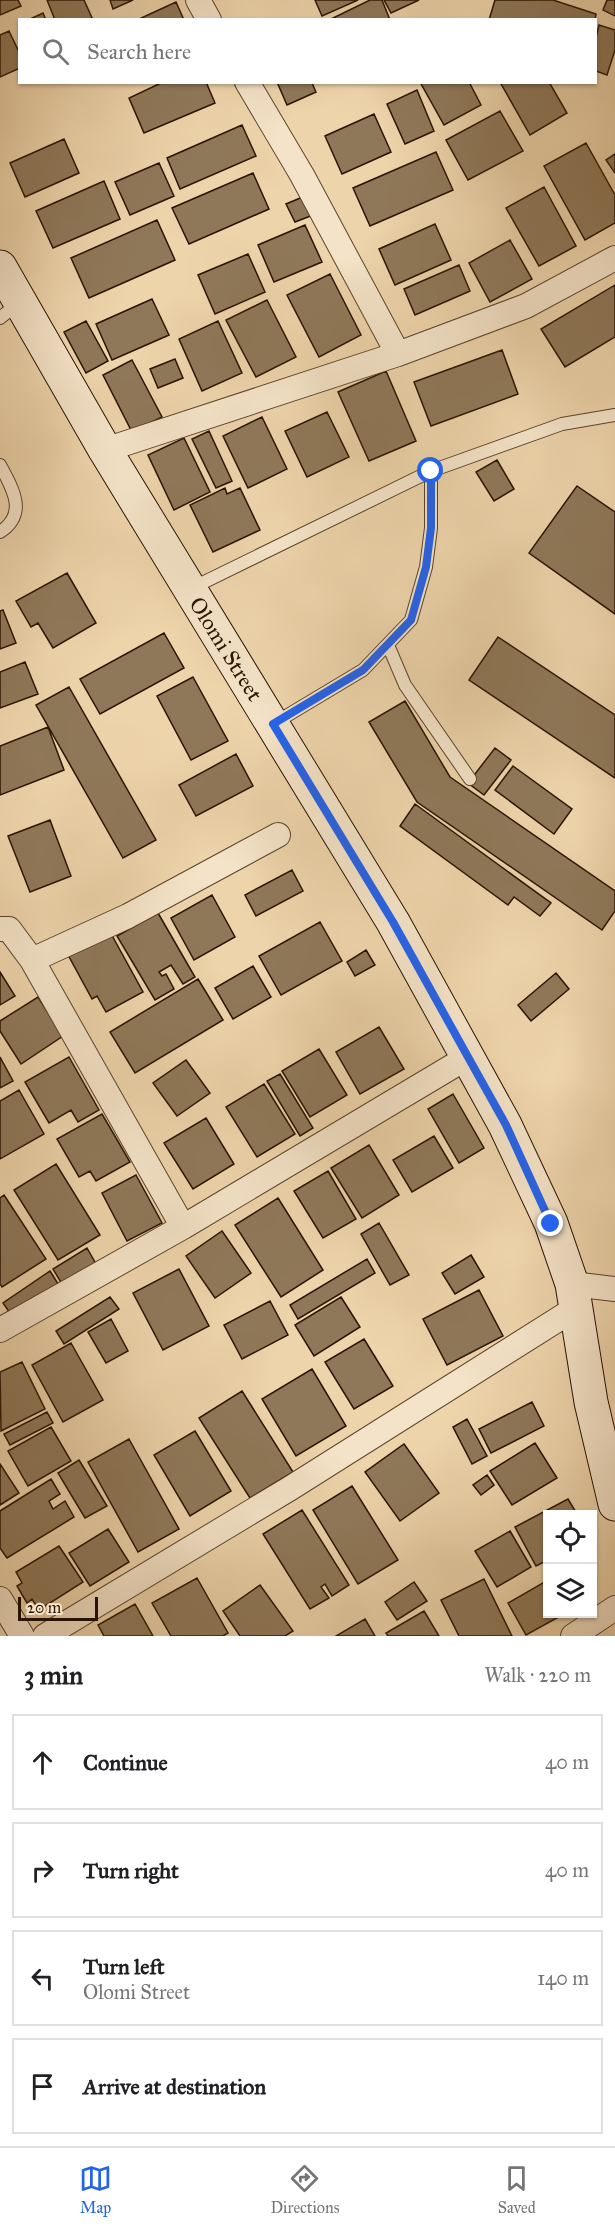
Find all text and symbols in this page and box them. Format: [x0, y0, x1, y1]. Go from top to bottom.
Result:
search box [18, 18, 597, 84]
icon: search [39, 35, 72, 68]
text: Search here [87, 38, 191, 65]
route start [417, 457, 443, 483]
street label: Olomi Street [183, 592, 269, 706]
route end [537, 1210, 563, 1236]
map controls [543, 1510, 597, 1618]
button: locate [543, 1510, 597, 1564]
button: layers [543, 1564, 597, 1618]
scale bar [18, 1594, 98, 1622]
text: 20 m [27, 1598, 61, 1617]
text: 3 min [24, 1659, 83, 1691]
text: Walk · 220 m [484, 1663, 591, 1687]
icon: ahead [26, 1746, 59, 1779]
text: Continue [83, 1749, 168, 1776]
text: 40 m [545, 1750, 589, 1774]
icon: right [26, 1854, 59, 1887]
text: Turn right [83, 1857, 179, 1884]
text: 40 m [545, 1858, 589, 1882]
text: Turn left [83, 1953, 165, 1980]
icon: left [26, 1962, 59, 1995]
text: 140 m [537, 1966, 589, 1990]
text: Olomi Street [83, 1980, 190, 2004]
icon: arrive [26, 2070, 59, 2103]
text: Arrive at destination [83, 2073, 266, 2100]
tab: Map [79, 2162, 112, 2217]
tab: Directions [270, 2162, 339, 2217]
tab: Saved [498, 2162, 536, 2217]

